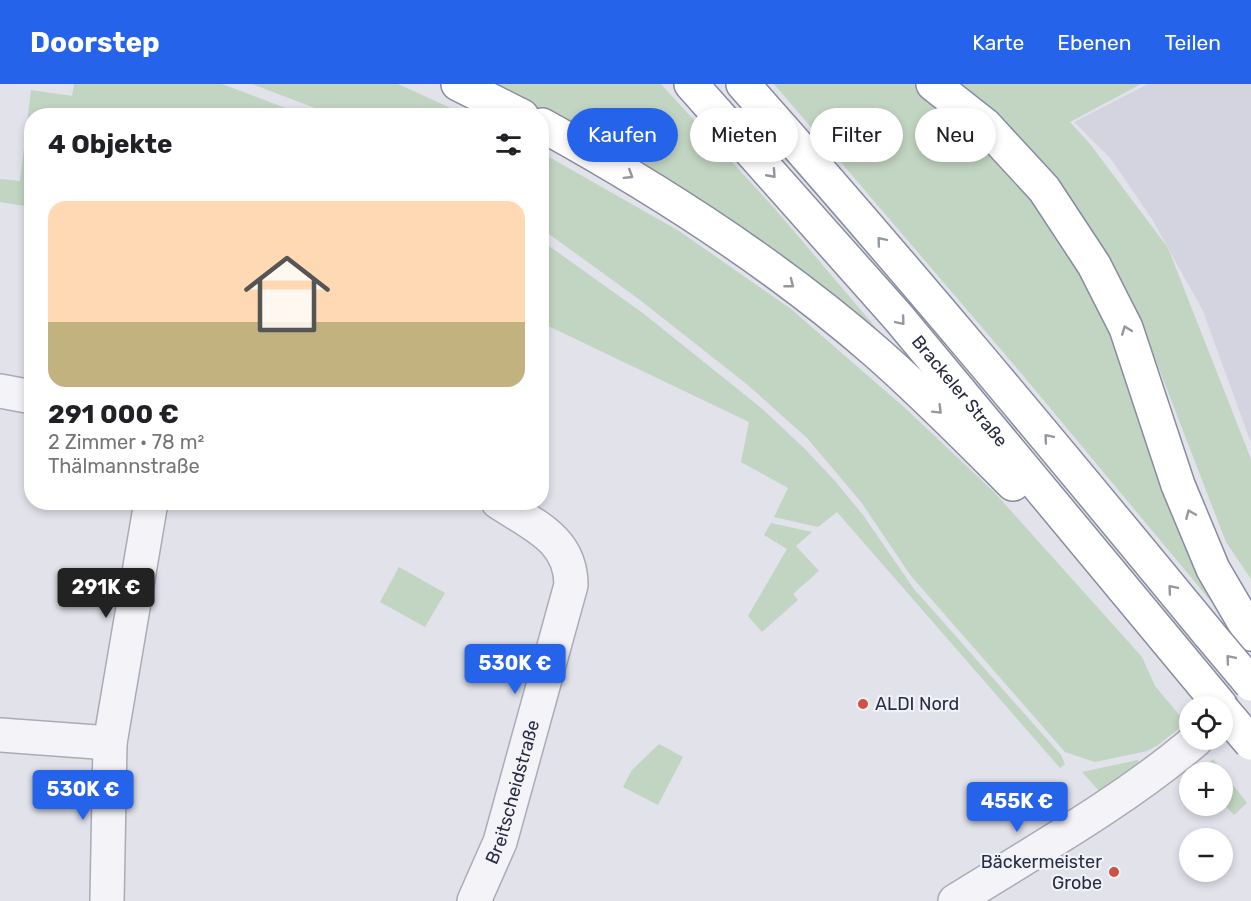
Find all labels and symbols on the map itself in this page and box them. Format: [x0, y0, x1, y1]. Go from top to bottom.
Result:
one-way arrow [623, 167, 633, 179]
one-way arrow [765, 167, 776, 178]
one-way arrow [877, 237, 888, 248]
one-way arrow [784, 276, 795, 287]
one-way arrow [894, 314, 905, 325]
one-way arrow [1121, 326, 1134, 336]
street label: Brackeler Straße [907, 331, 1012, 451]
one-way arrow [931, 403, 942, 414]
one-way arrow [1044, 434, 1055, 445]
one-way arrow [1186, 510, 1198, 521]
pin: 291K € [57, 568, 155, 619]
one-way arrow [1168, 585, 1179, 596]
pin: 530K € [466, 644, 564, 695]
one-way arrow [1226, 655, 1237, 666]
place label: ALDI Nord [875, 693, 959, 715]
marker: ALDI Nord [856, 697, 870, 711]
street label: Breitscheidstraße [481, 718, 544, 867]
pin: 530K € [34, 770, 132, 821]
pin: 455K € [968, 782, 1066, 833]
place label: Bäckermeister Grobe [981, 851, 1102, 894]
marker: Bäckermeister Grobe [1107, 865, 1121, 879]

